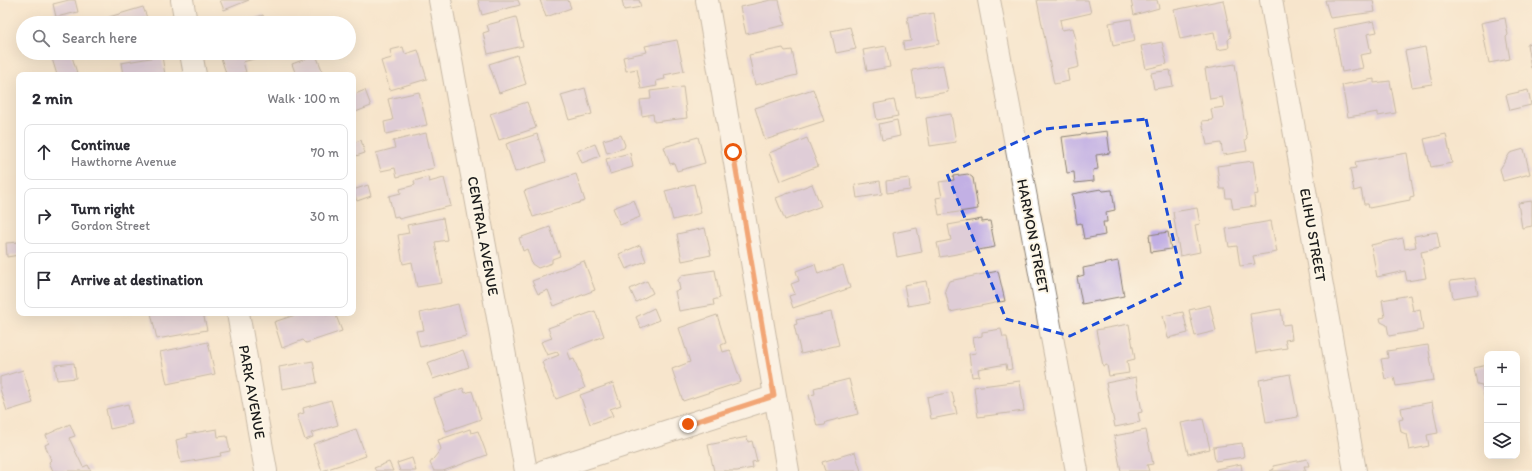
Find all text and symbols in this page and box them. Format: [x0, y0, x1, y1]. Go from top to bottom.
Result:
search box [16, 16, 356, 60]
icon: search [30, 27, 52, 49]
text: Search here [62, 29, 137, 47]
text: 2 min [32, 88, 72, 108]
text: Walk · 100 m [267, 91, 340, 106]
text: Continue [71, 136, 130, 154]
icon: ahead [33, 141, 55, 163]
route start [724, 143, 742, 161]
text: 70 m [311, 145, 339, 160]
text: Hawthorne Avenue [71, 154, 177, 169]
street label: CENTRAL AVENUE [464, 175, 502, 297]
street label: HARMON STREET [1013, 177, 1053, 295]
street label: ELIHU STREET [1296, 187, 1330, 284]
text: Turn right [71, 200, 135, 218]
icon: right [33, 205, 55, 227]
text: 30 m [310, 209, 339, 224]
text: Gordon Street [71, 218, 150, 233]
icon: arrive [33, 269, 55, 291]
text: Arrive at destination [71, 271, 203, 289]
street label: PARK AVENUE [235, 344, 269, 440]
map controls [1484, 351, 1520, 459]
button: + [1484, 351, 1520, 387]
button: − [1484, 387, 1520, 423]
route end [679, 415, 697, 433]
button: layers [1484, 423, 1520, 459]

